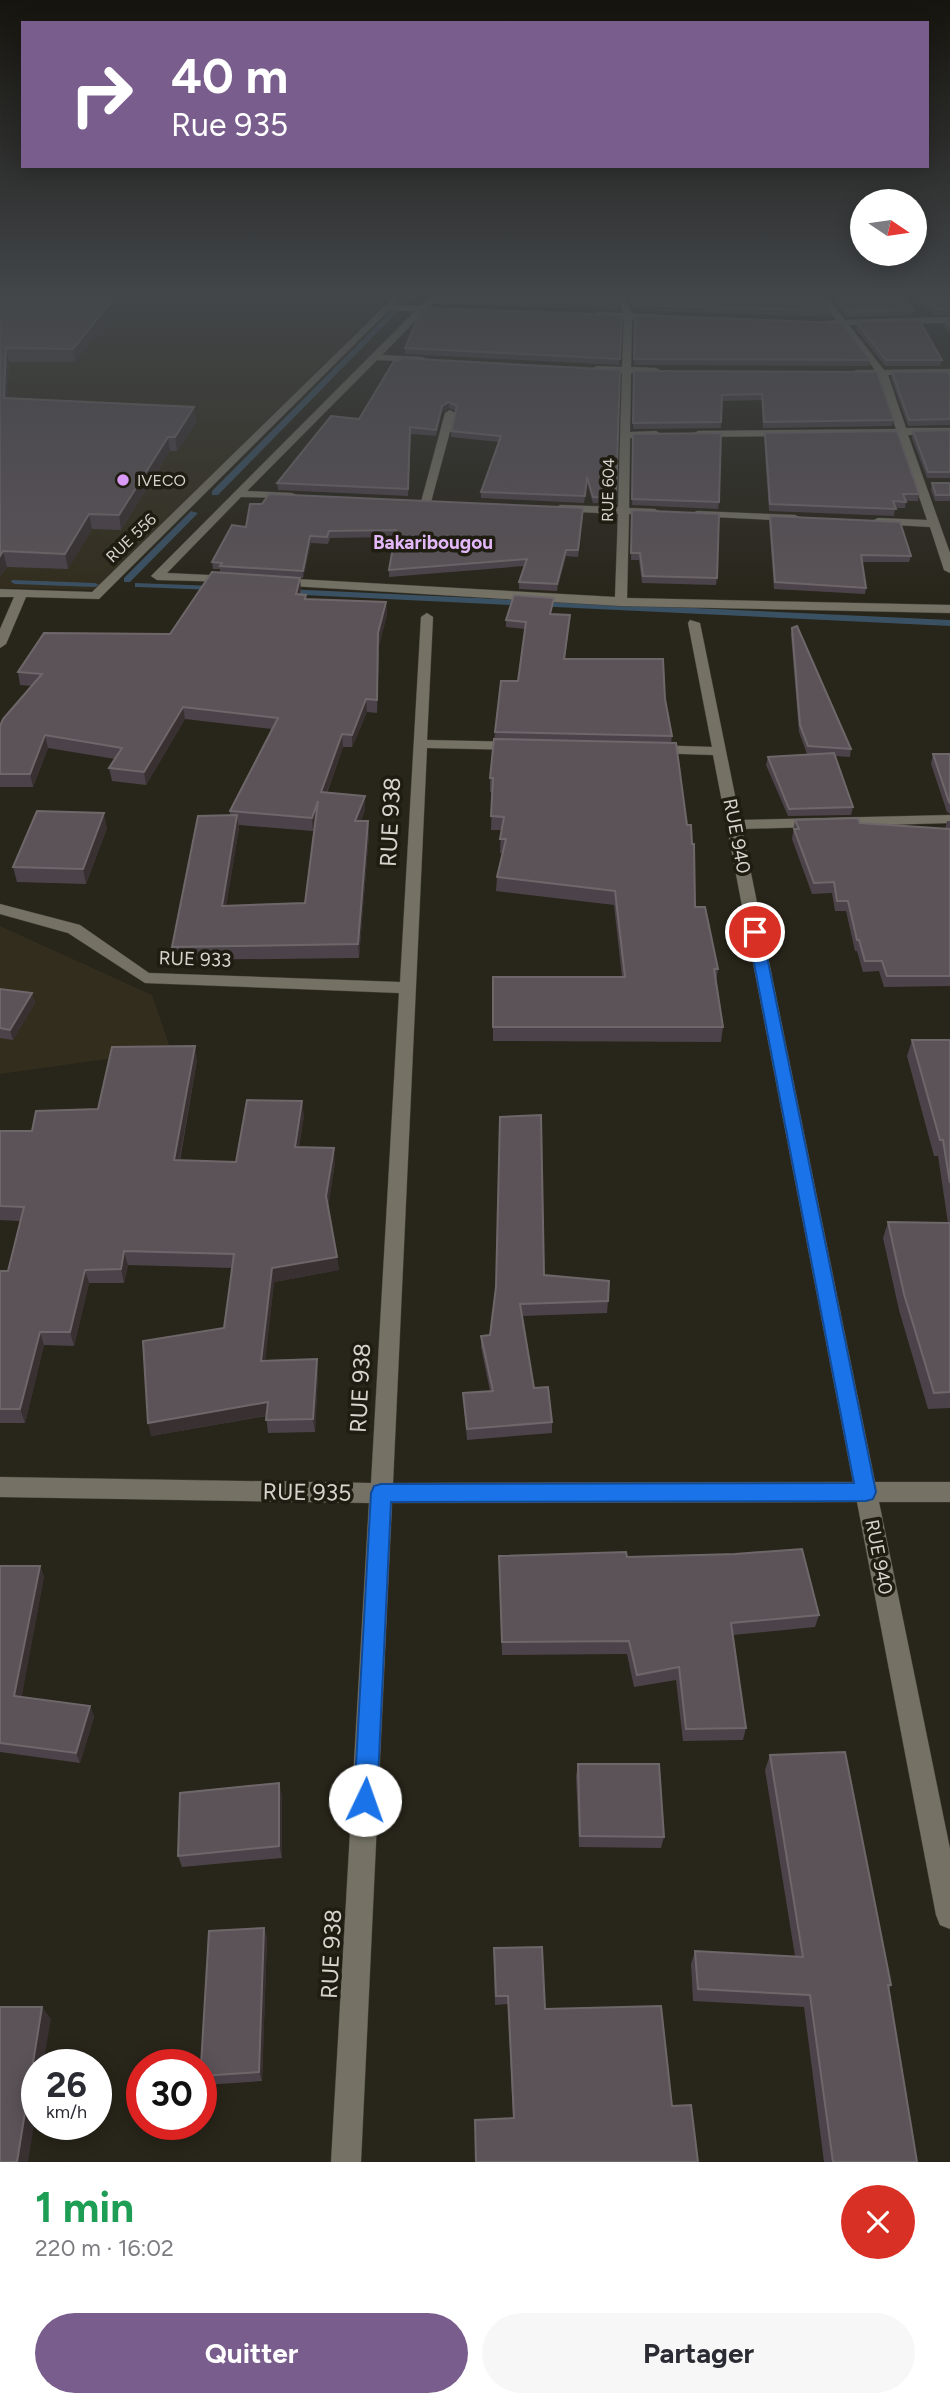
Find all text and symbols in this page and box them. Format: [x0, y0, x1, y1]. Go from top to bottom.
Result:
text: 40 m [171, 46, 288, 105]
icon: right [56, 49, 147, 140]
text: Rue 935 [171, 106, 288, 144]
north arrow [850, 189, 928, 266]
map controls [850, 189, 927, 266]
street label: RUE 604 [598, 458, 618, 522]
place label: IVECO [137, 471, 186, 490]
marker: IVECO [115, 472, 131, 488]
street label: RUE 556 [102, 510, 160, 566]
district label: Bakaribougou [373, 531, 493, 554]
street label: RUE 938 [374, 777, 406, 867]
street label: RUE 940 [718, 796, 756, 876]
pin [725, 902, 785, 962]
icon: arrive [736, 913, 774, 951]
street label: RUE 933 [158, 946, 232, 972]
street label: RUE 938 [344, 1343, 376, 1433]
street label: RUE 935 [262, 1477, 352, 1507]
street label: RUE 940 [860, 1517, 898, 1597]
position arrow [328, 1763, 402, 1837]
street label: RUE 938 [315, 1909, 347, 1999]
speed limit sign: 30 [126, 2049, 217, 2140]
text: 26 [46, 2064, 87, 2106]
text: km/h [46, 2101, 87, 2123]
text: 1 min [35, 2182, 134, 2233]
button: close [841, 2185, 915, 2259]
text: 220 m · 16:02 [35, 2234, 174, 2262]
button: Quitter [35, 2313, 468, 2393]
button: Partager [482, 2313, 915, 2393]

